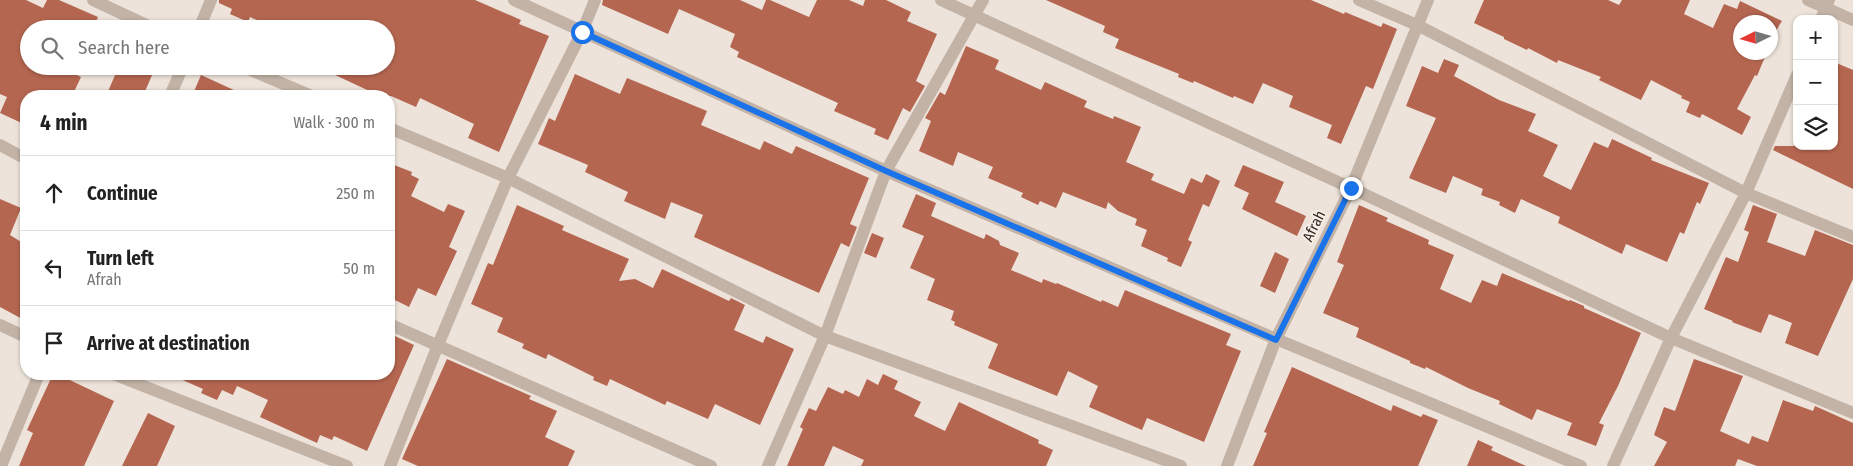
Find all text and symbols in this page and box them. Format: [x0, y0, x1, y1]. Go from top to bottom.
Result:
north arrow [1733, 15, 1778, 60]
map controls [1793, 15, 1838, 150]
button: + [1793, 15, 1838, 60]
search box [20, 20, 395, 75]
route start [571, 21, 594, 44]
icon: search [38, 34, 66, 62]
text: Search here [78, 36, 170, 59]
button: − [1793, 60, 1838, 105]
button: layers [1793, 105, 1838, 150]
text: 4 min [40, 110, 88, 136]
text: Walk · 300 m [293, 113, 375, 132]
route end [1340, 177, 1363, 200]
icon: ahead [40, 179, 68, 207]
text: Continue [87, 182, 158, 205]
text: 250 m [336, 184, 375, 203]
street label: Afrah [1299, 207, 1329, 245]
text: Turn left [87, 247, 154, 270]
icon: left [40, 254, 68, 282]
text: 50 m [343, 259, 375, 278]
text: Afrah [87, 270, 122, 289]
icon: arrive [40, 329, 68, 357]
text: Arrive at destination [87, 332, 250, 355]

